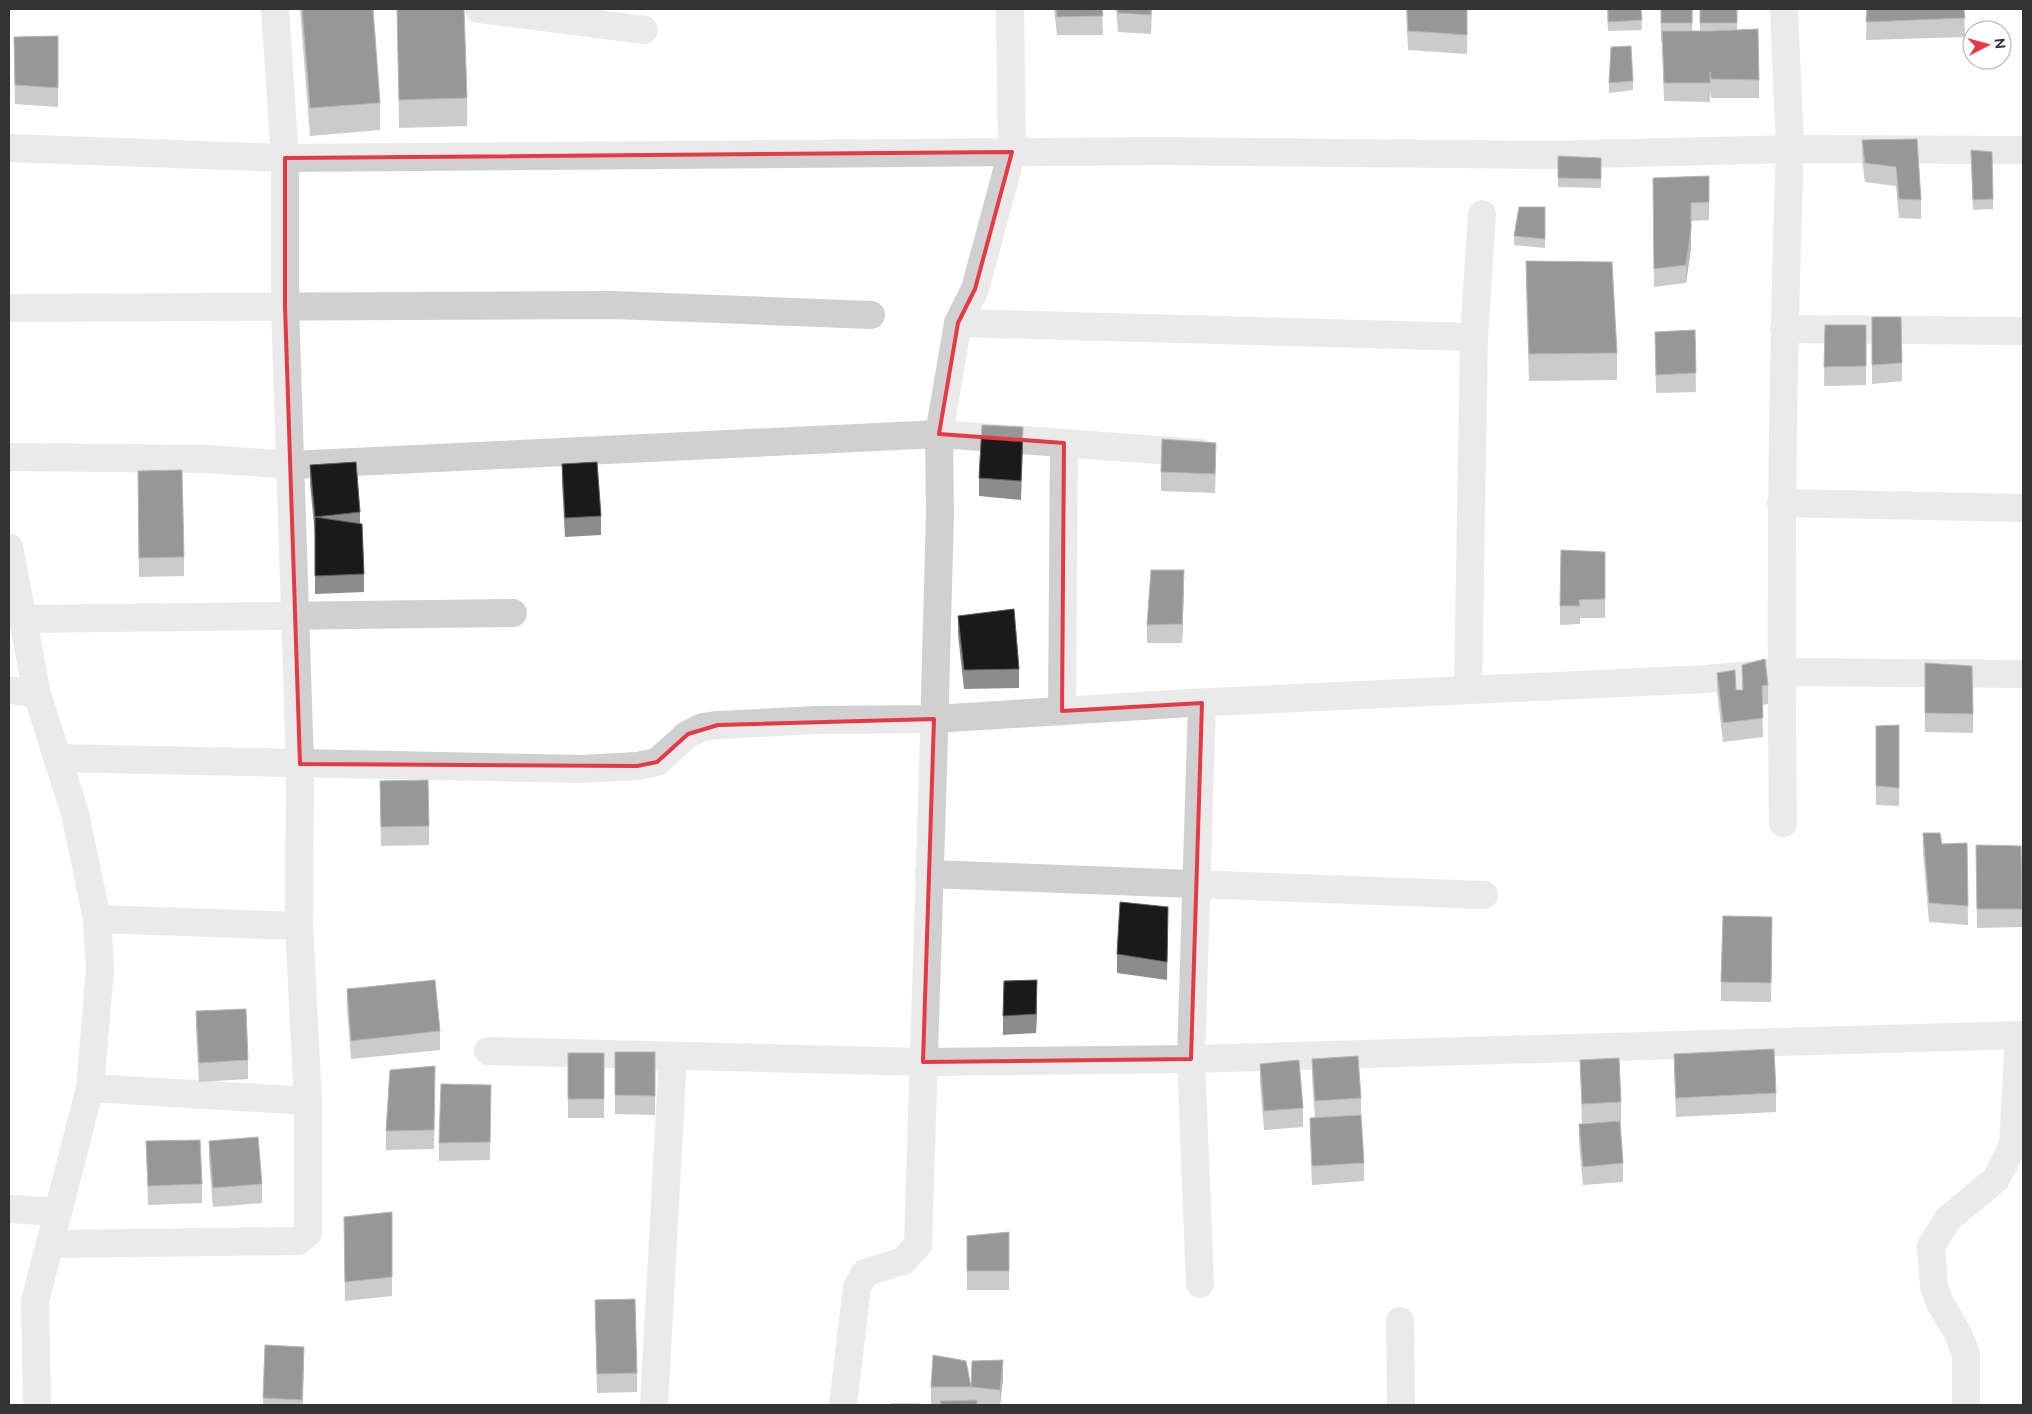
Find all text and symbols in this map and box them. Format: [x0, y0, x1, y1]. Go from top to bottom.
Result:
north arrow [1962, 20, 2012, 70]
text: N [1991, 37, 2008, 50]

